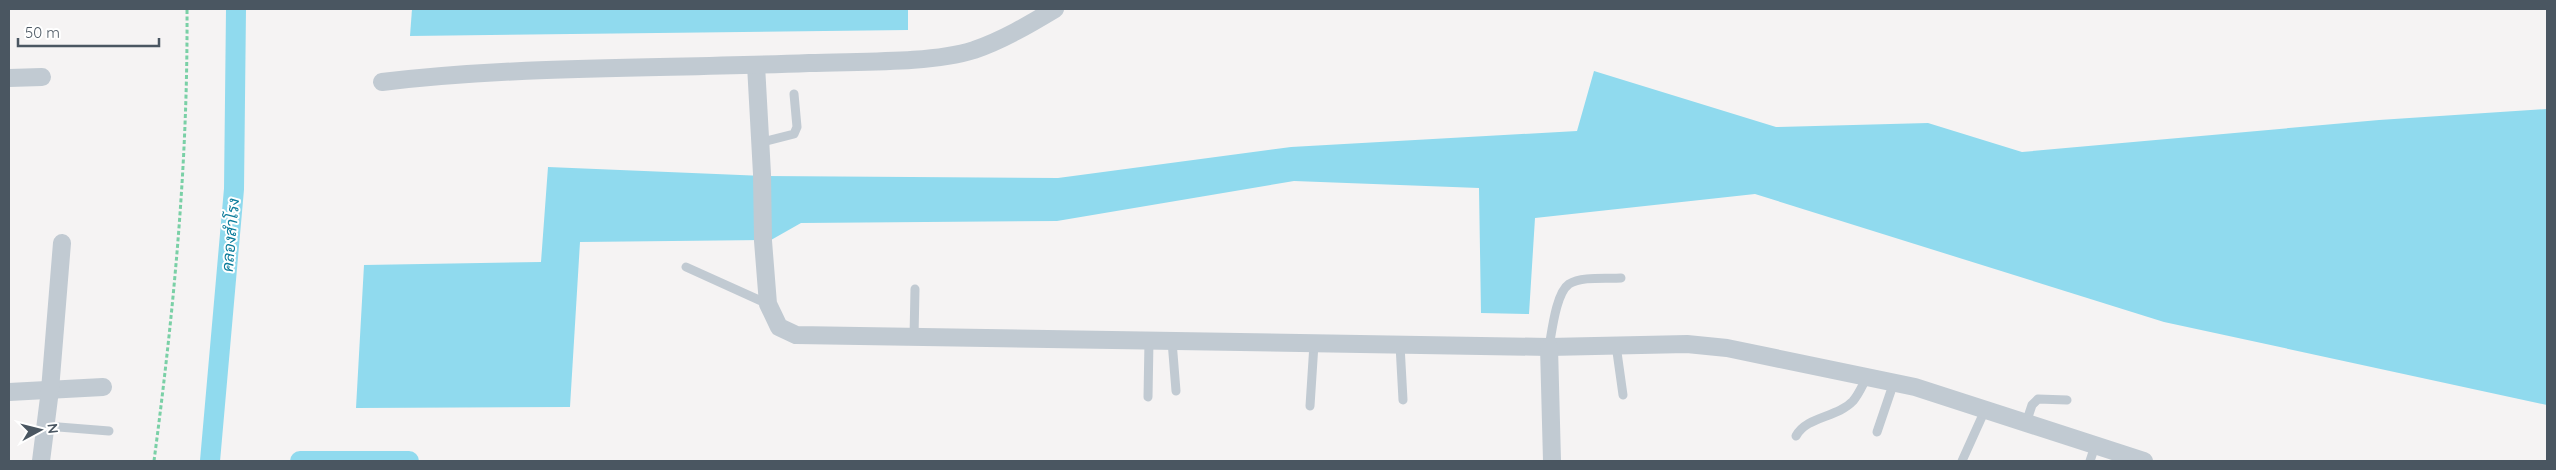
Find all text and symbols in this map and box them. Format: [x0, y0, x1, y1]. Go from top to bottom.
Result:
scale bar [18, 15, 159, 47]
text: 50 m [25, 23, 60, 42]
water label: คลองสำโรง [216, 197, 243, 273]
north arrow [15, 405, 65, 455]
text: N [43, 422, 62, 435]

